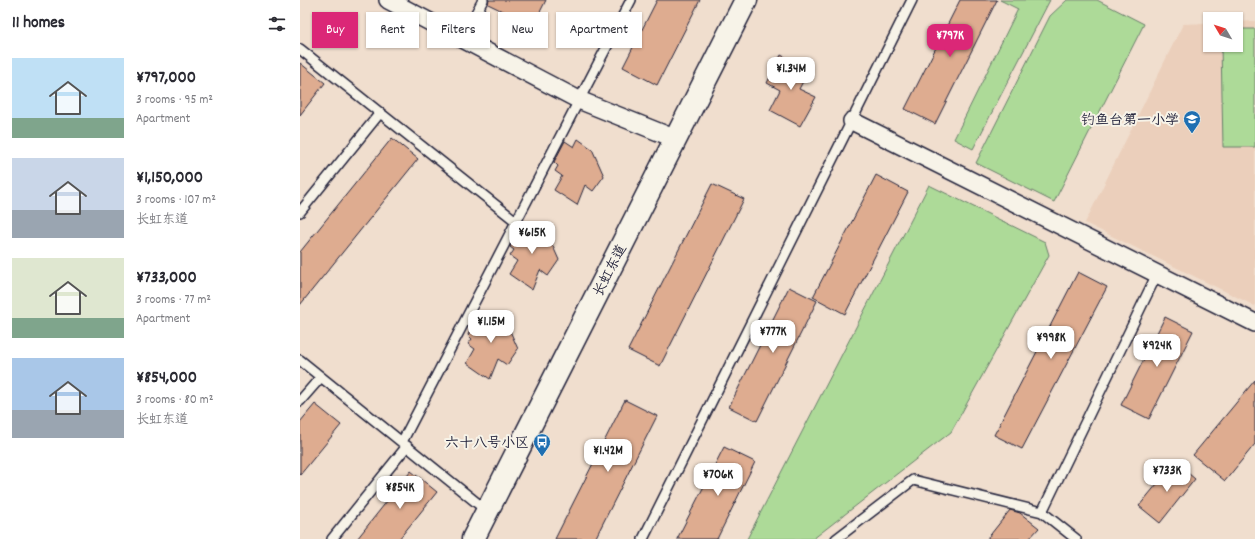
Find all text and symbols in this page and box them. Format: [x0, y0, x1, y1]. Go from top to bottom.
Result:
text: 11 homes [12, 12, 65, 36]
chip: Buy [312, 12, 358, 48]
chip: Rent [366, 12, 419, 48]
chip: Filters [427, 12, 490, 48]
chip: New [498, 12, 548, 48]
chip: Apartment [556, 12, 642, 48]
north arrow [1203, 12, 1243, 52]
map controls [1203, 12, 1243, 52]
icon: filters [266, 13, 288, 35]
pin: ¥797K [922, 24, 978, 58]
text: ¥797K [936, 27, 964, 46]
pin: ¥1.34M [758, 57, 824, 91]
text: ¥1.34M [776, 60, 806, 79]
text: ¥797,000 [136, 67, 196, 91]
icon: home [44, 74, 92, 122]
text: 3 rooms · 95 m² [136, 91, 213, 110]
school or university icon: 钓鱼台第一小学 [1182, 109, 1202, 134]
text: Apartment [136, 110, 190, 129]
place label: 钓鱼台第一小学 [1081, 111, 1179, 131]
text: ¥1,150,000 [136, 167, 203, 191]
icon: home [44, 174, 92, 222]
text: 3 rooms · 107 m² [136, 191, 216, 210]
text: 长虹东道 [136, 211, 188, 230]
pin: ¥615K [504, 221, 560, 255]
text: ¥615K [518, 224, 546, 243]
street label: 长虹东道 [589, 241, 632, 300]
text: ¥733,000 [136, 267, 197, 291]
icon: home [44, 274, 92, 322]
text: 3 rooms · 77 m² [136, 291, 211, 310]
text: Apartment [136, 310, 190, 329]
pin: ¥1.15M [458, 310, 524, 344]
text: ¥1.15M [477, 313, 505, 332]
pin: ¥777K [745, 320, 801, 354]
text: ¥777K [759, 323, 787, 342]
pin: ¥998K [1023, 326, 1079, 360]
text: ¥998K [1036, 329, 1066, 348]
pin: ¥924K [1129, 334, 1185, 368]
text: ¥924K [1142, 337, 1172, 356]
text: ¥854,000 [136, 367, 197, 391]
icon: home [44, 374, 92, 422]
text: 3 rooms · 80 m² [136, 391, 213, 410]
text: 长虹东道 [136, 411, 188, 430]
bus stop icon: 六十八号小区 [532, 432, 552, 457]
place label: 六十八号小区 [445, 434, 529, 454]
pin: ¥1.42M [575, 439, 641, 473]
text: ¥1.42M [593, 442, 623, 461]
pin: ¥733K [1139, 459, 1195, 493]
text: ¥733K [1153, 462, 1181, 481]
pin: ¥706K [690, 463, 746, 497]
text: ¥706K [703, 466, 733, 485]
pin: ¥854K [372, 476, 428, 510]
text: ¥854K [386, 479, 414, 498]

